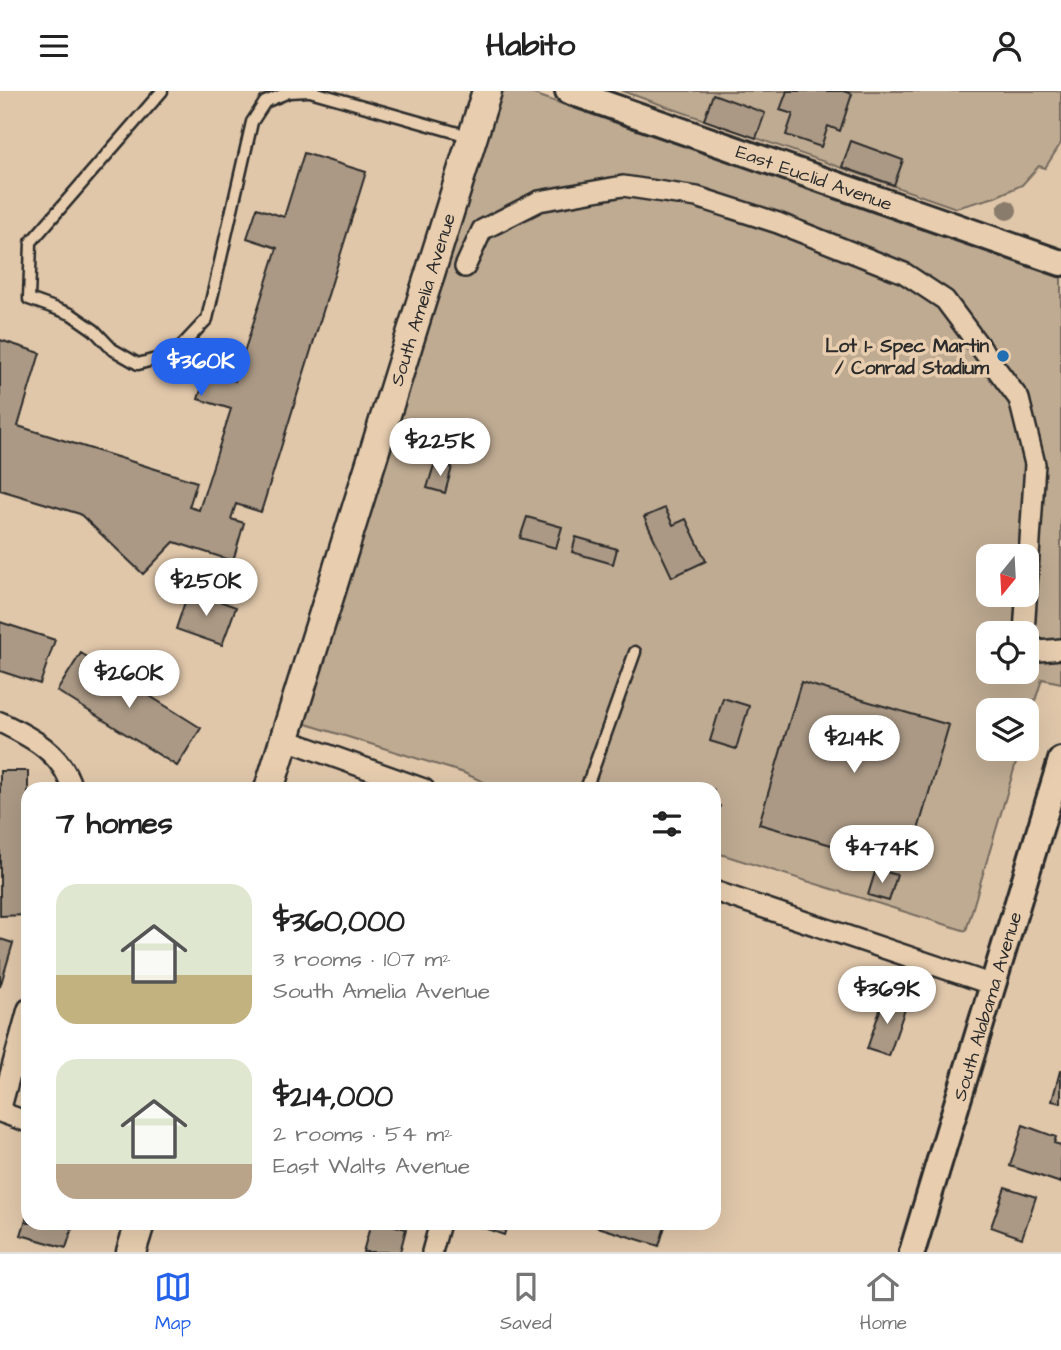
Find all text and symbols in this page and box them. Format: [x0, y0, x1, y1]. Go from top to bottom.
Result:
text: Habito [486, 23, 575, 68]
icon: menu [35, 27, 73, 65]
icon: person [988, 27, 1026, 65]
street label: East Euclid Avenue [732, 139, 896, 218]
street label: South Amelia Avenue [384, 210, 463, 389]
place label: Lot 1- Spec Martin / Conrad Stadium [825, 333, 990, 382]
pin: $360K [152, 338, 250, 398]
text: $360K [167, 345, 235, 377]
marker: Lot 1- Spec Martin / Conrad Stadium [995, 348, 1011, 364]
pin: $225K [391, 419, 489, 478]
text: $225K [405, 425, 475, 457]
north arrow [976, 544, 1040, 607]
map controls [976, 544, 1039, 761]
pin: $250K [157, 559, 255, 618]
text: $250K [171, 565, 241, 597]
button: locate [976, 621, 1039, 684]
pin: $260K [80, 651, 178, 710]
text: $260K [95, 657, 163, 689]
button: layers [976, 698, 1039, 761]
pin: $214K [805, 715, 903, 775]
text: $214K [825, 722, 883, 754]
text: 7 homes [56, 803, 173, 845]
icon: filters [648, 805, 686, 843]
pin: $474K [833, 825, 931, 885]
text: $474K [846, 832, 918, 864]
text: $360,000 [273, 901, 405, 943]
street label: South Alabama Avenue [947, 909, 1029, 1104]
icon: home [112, 912, 196, 996]
text: 3 rooms · 107 m² [273, 943, 451, 975]
pin: $369K [838, 967, 936, 1026]
text: $369K [854, 973, 920, 1005]
text: South Amelia Avenue [273, 975, 490, 1007]
text: $214,000 [273, 1076, 393, 1118]
icon: home [112, 1087, 196, 1171]
text: 2 rooms · 54 m² [273, 1118, 453, 1150]
text: East Walts Avenue [273, 1150, 470, 1182]
tab: Map [154, 1268, 192, 1337]
tab: Saved [500, 1268, 552, 1337]
tab: Home [860, 1268, 907, 1337]

